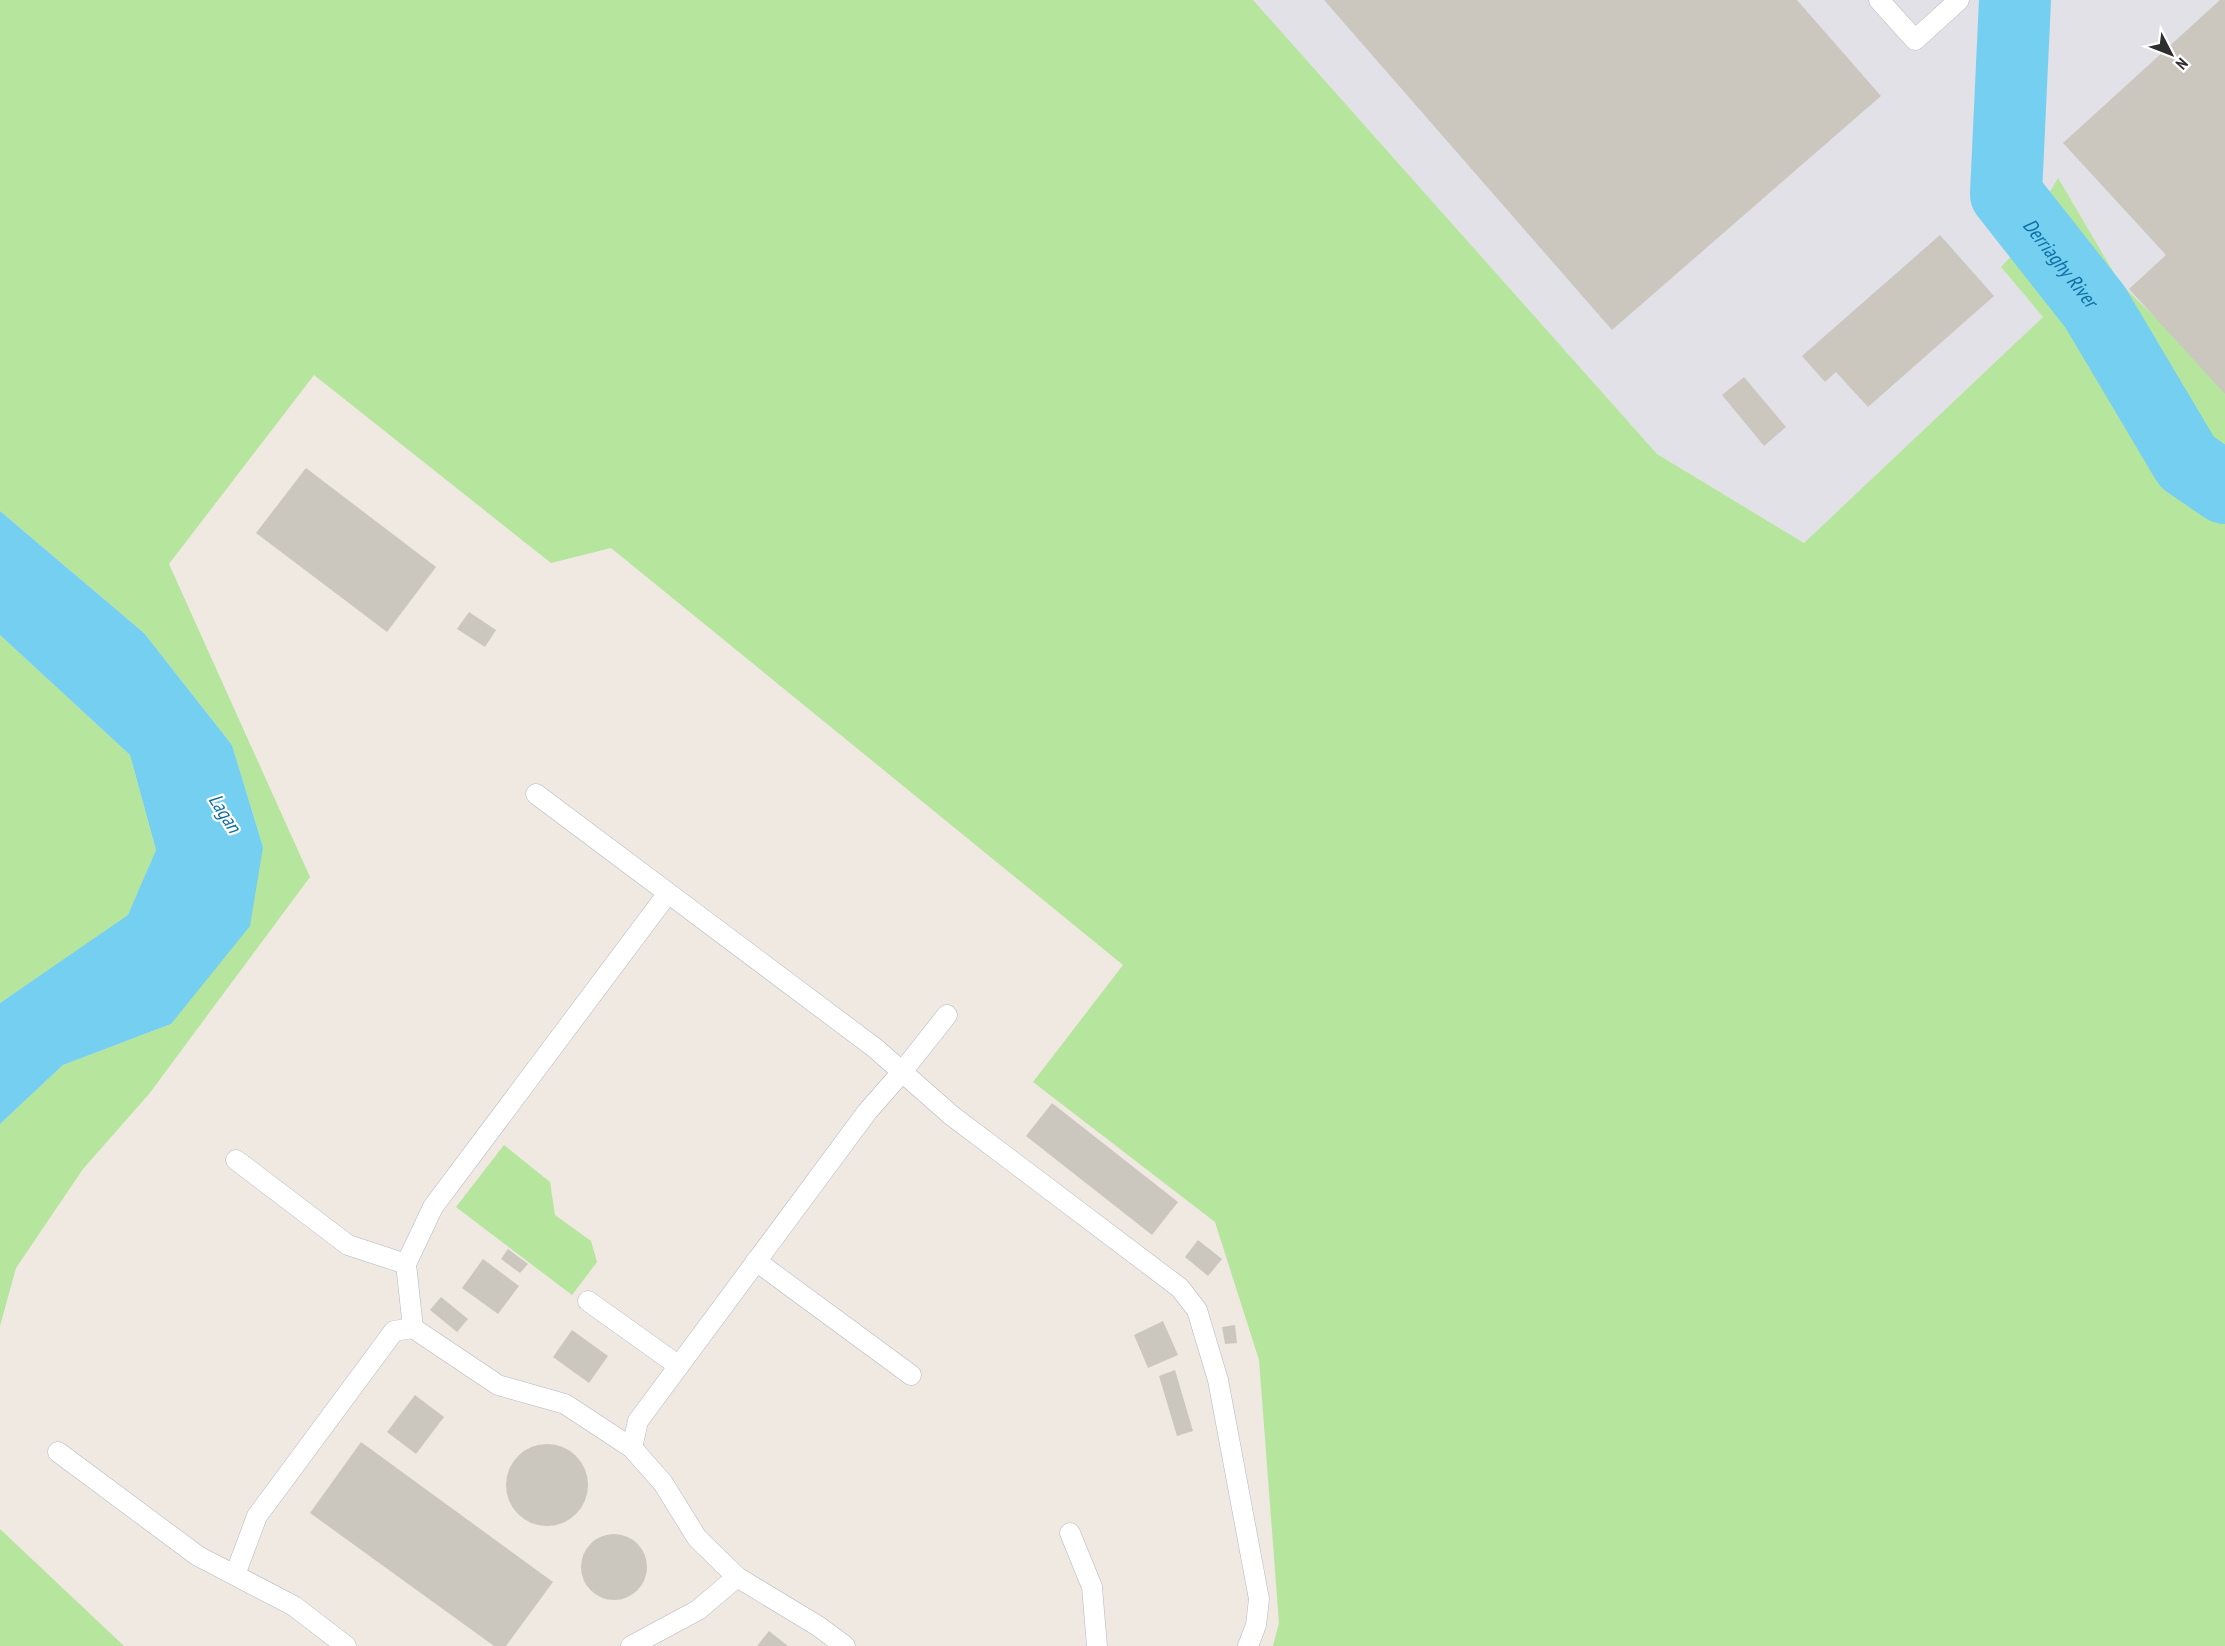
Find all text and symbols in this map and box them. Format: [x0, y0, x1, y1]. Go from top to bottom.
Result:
north arrow [2141, 24, 2201, 84]
text: N [2172, 54, 2192, 74]
water label: Derriaghy River [2017, 213, 2105, 315]
water label: Lagan [203, 789, 248, 838]

